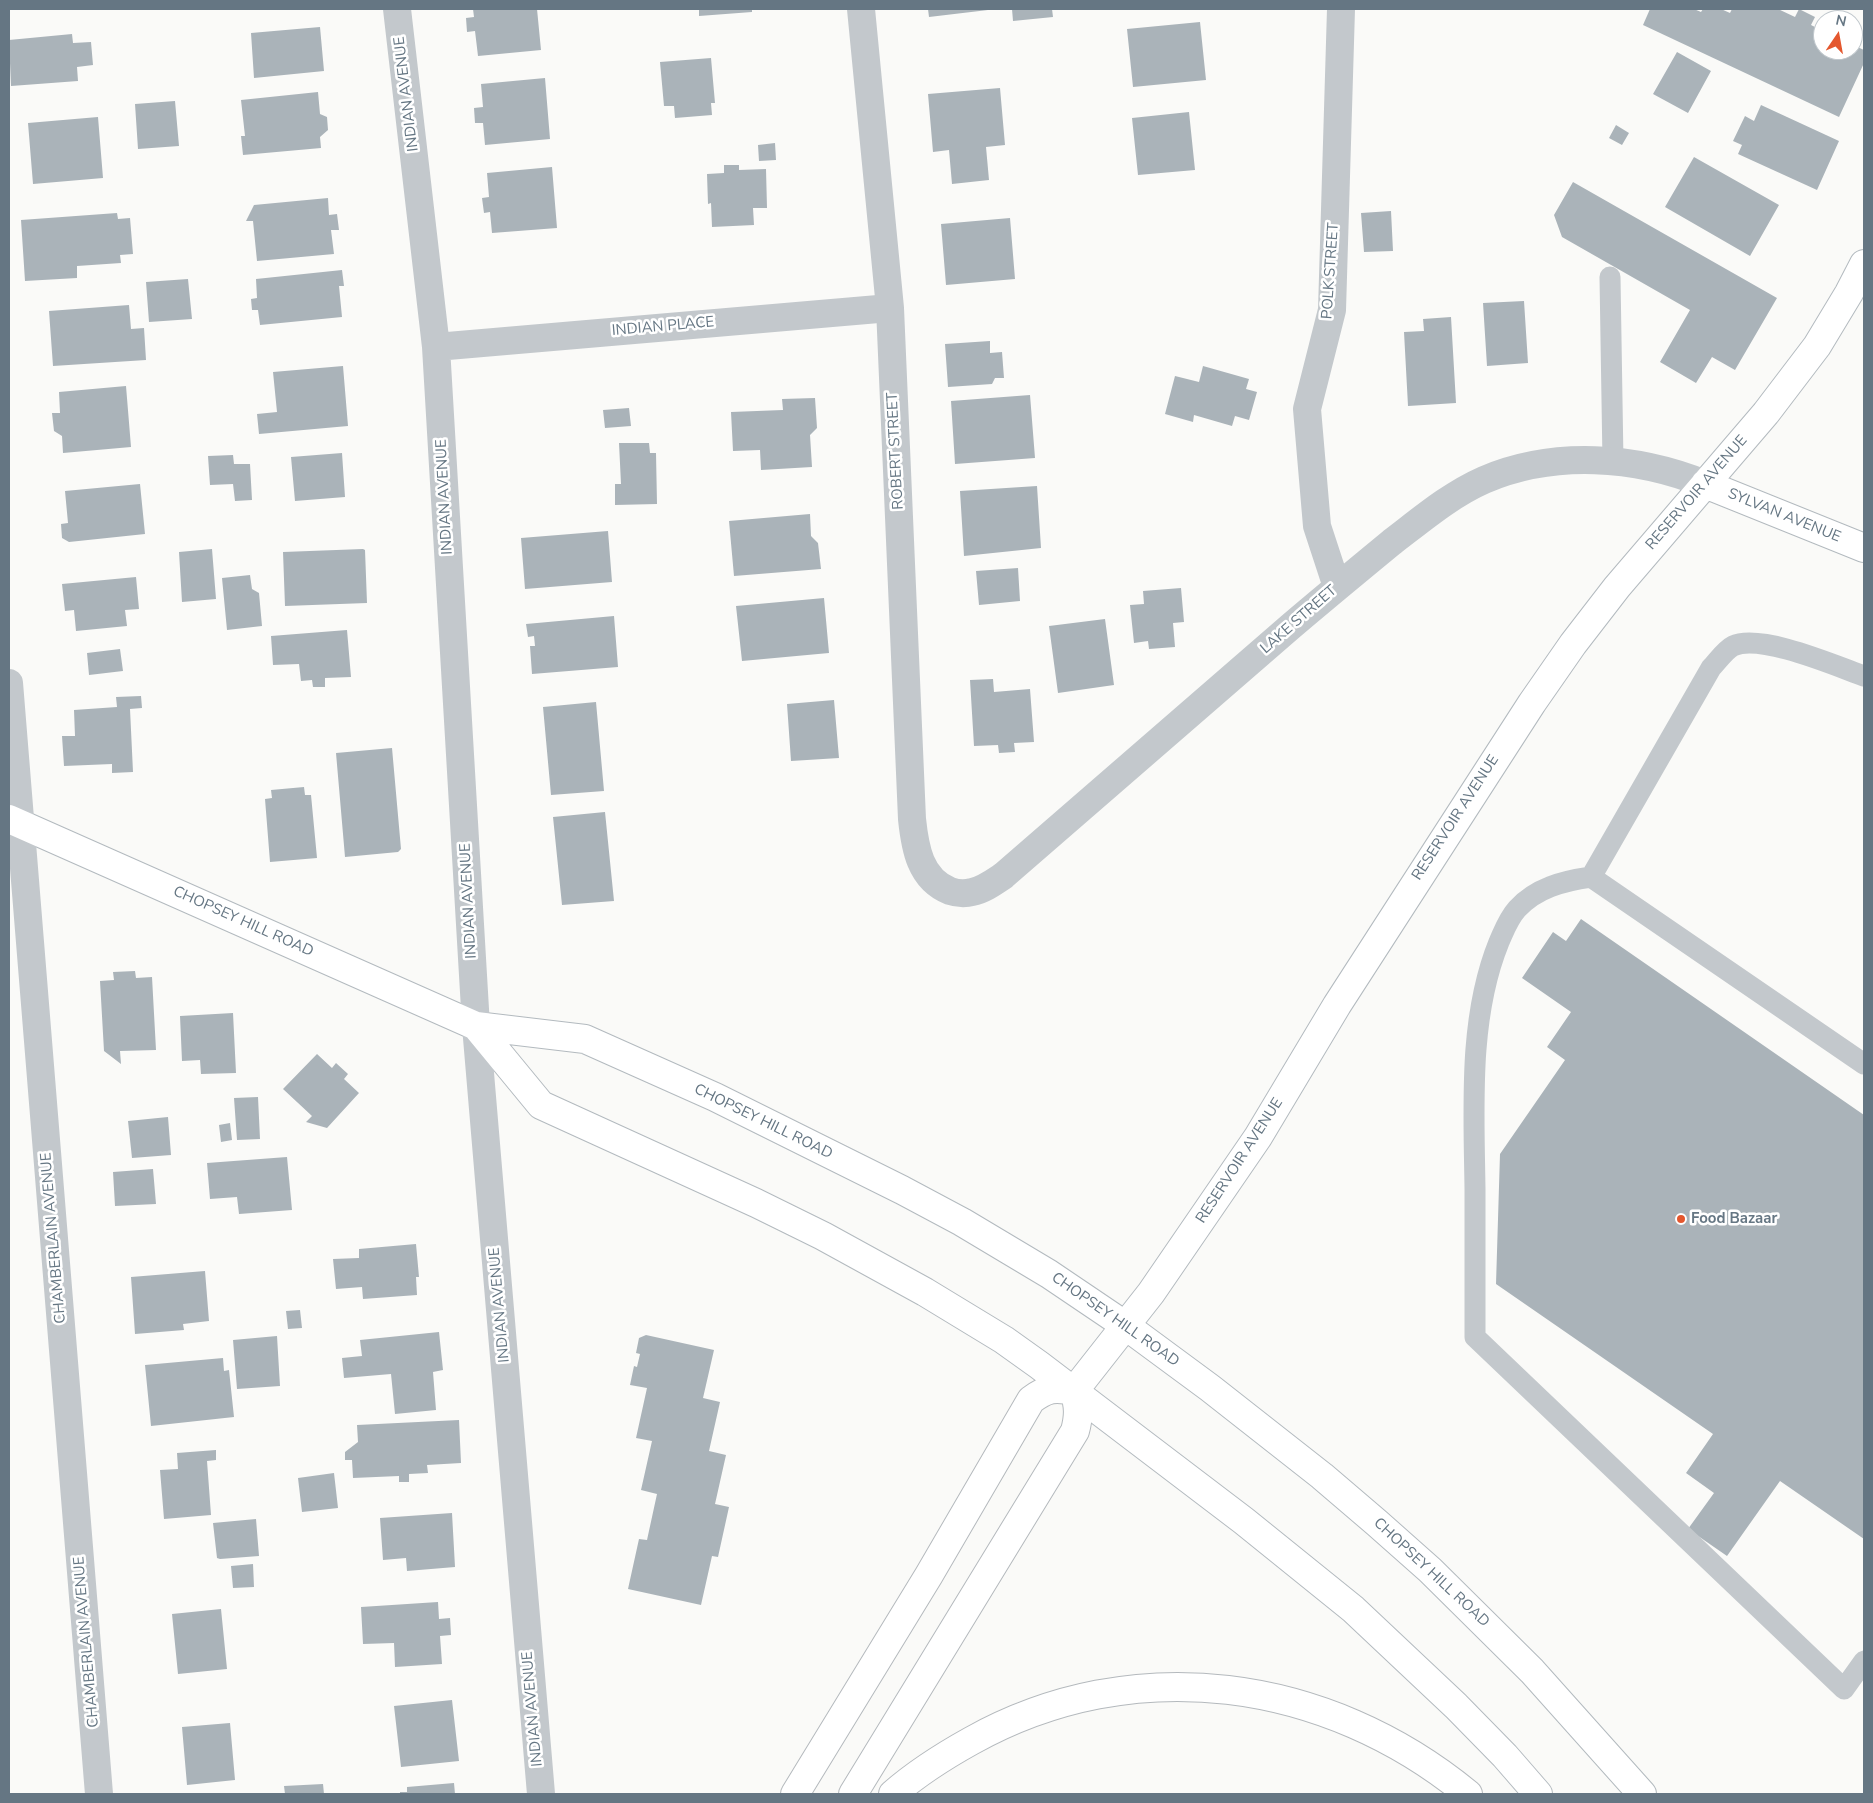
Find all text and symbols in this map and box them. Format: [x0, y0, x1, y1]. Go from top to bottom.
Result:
north arrow [1813, 10, 1863, 60]
text: N [1834, 10, 1848, 31]
street label: INDIAN AVENUE [391, 35, 423, 153]
street label: POLK STREET [1319, 222, 1343, 320]
street label: INDIAN PLACE [611, 314, 715, 340]
street label: ROBERT STREET [884, 392, 908, 510]
street label: RESERVOIR AVENUE [1642, 432, 1752, 554]
street label: INDIAN AVENUE [433, 439, 457, 555]
street label: SYLVAN AVENUE [1725, 485, 1843, 547]
street label: LAKE STREET [1257, 582, 1341, 658]
street label: RESERVOIR AVENUE [1409, 752, 1503, 884]
street label: INDIAN AVENUE [457, 843, 481, 959]
street label: CHOPSEY HILL ROAD [170, 883, 316, 961]
street label: CHOPSEY HILL ROAD [691, 1081, 835, 1163]
street label: RESERVOIR AVENUE [1193, 1095, 1287, 1227]
street label: CHAMBERLAIN AVENUE [38, 1152, 70, 1324]
place label: Food Bazaar [1691, 1210, 1777, 1228]
marker: Food Bazaar [1675, 1213, 1687, 1225]
street label: INDIAN AVENUE [486, 1247, 514, 1363]
street label: CHOPSEY HILL ROAD [1048, 1269, 1182, 1371]
street label: CHOPSEY HILL ROAD [1369, 1515, 1493, 1631]
street label: CHAMBERLAIN AVENUE [71, 1556, 103, 1728]
street label: INDIAN AVENUE [519, 1651, 547, 1767]

